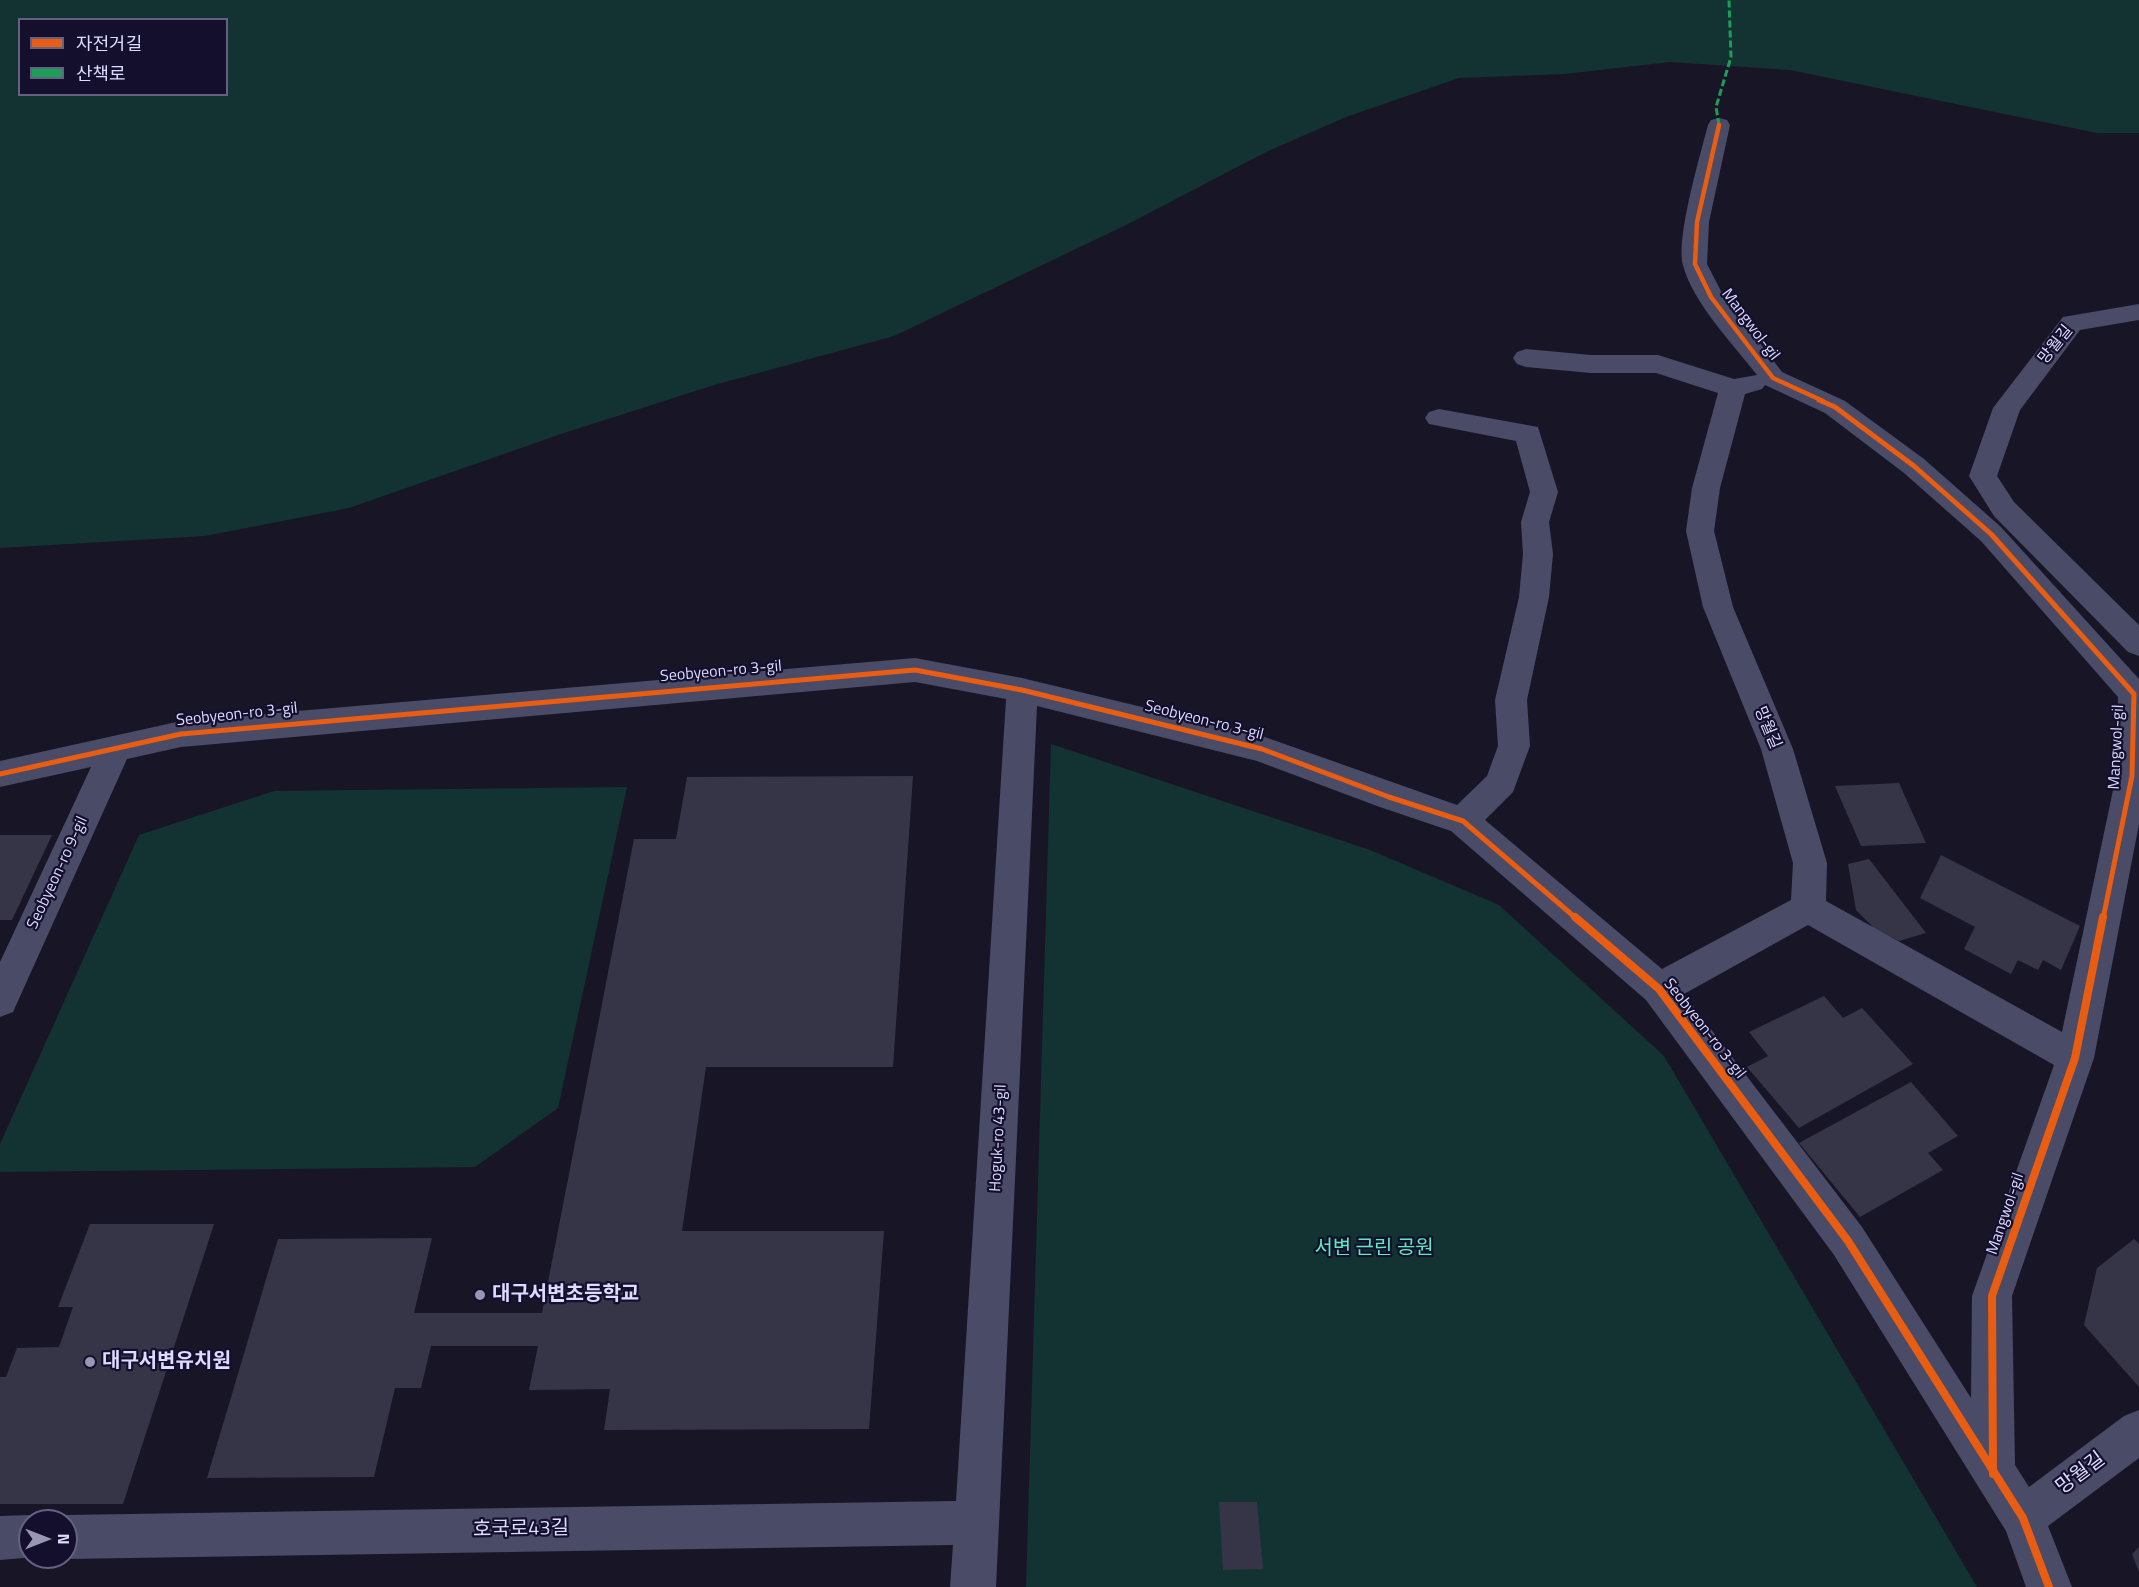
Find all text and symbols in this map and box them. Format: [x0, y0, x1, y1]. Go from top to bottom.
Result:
legend [18, 18, 228, 96]
text: 자전거길 [76, 30, 142, 57]
text: 산책로 [76, 60, 126, 87]
street label: Mangwol-gil [1717, 285, 1783, 365]
street label: 망월길 [2035, 322, 2077, 368]
street label: Seobyeon-ro 3-gil [659, 657, 783, 687]
street label: Seobyeon-ro 3-gil [1143, 697, 1265, 745]
street label: Seobyeon-ro 3-gil [175, 699, 299, 731]
street label: 망월길 [1750, 704, 1784, 752]
street label: Mangwol-gil [2105, 704, 2129, 790]
street label: Seobyeon-ro 9-gil [24, 814, 92, 932]
street label: Seobyeon-ro 3-gil [1659, 975, 1749, 1083]
street label: Hoguk-ro 43-gil [987, 1084, 1011, 1192]
street label: Mangwol-gil [1983, 1171, 2029, 1257]
park label: 서변 근린 공원 [1314, 1237, 1434, 1261]
place label: 대구서변초등학교 [492, 1283, 639, 1307]
marker: 대구서변초등학교 [473, 1288, 487, 1302]
place label: 대구서변유치원 [102, 1350, 231, 1374]
marker: 대구서변유치원 [83, 1355, 97, 1369]
street label: 망월길 [2052, 1448, 2110, 1500]
north arrow [18, 1509, 78, 1569]
street label: 호국로43길 [473, 1517, 569, 1543]
text: N [52, 1533, 76, 1545]

